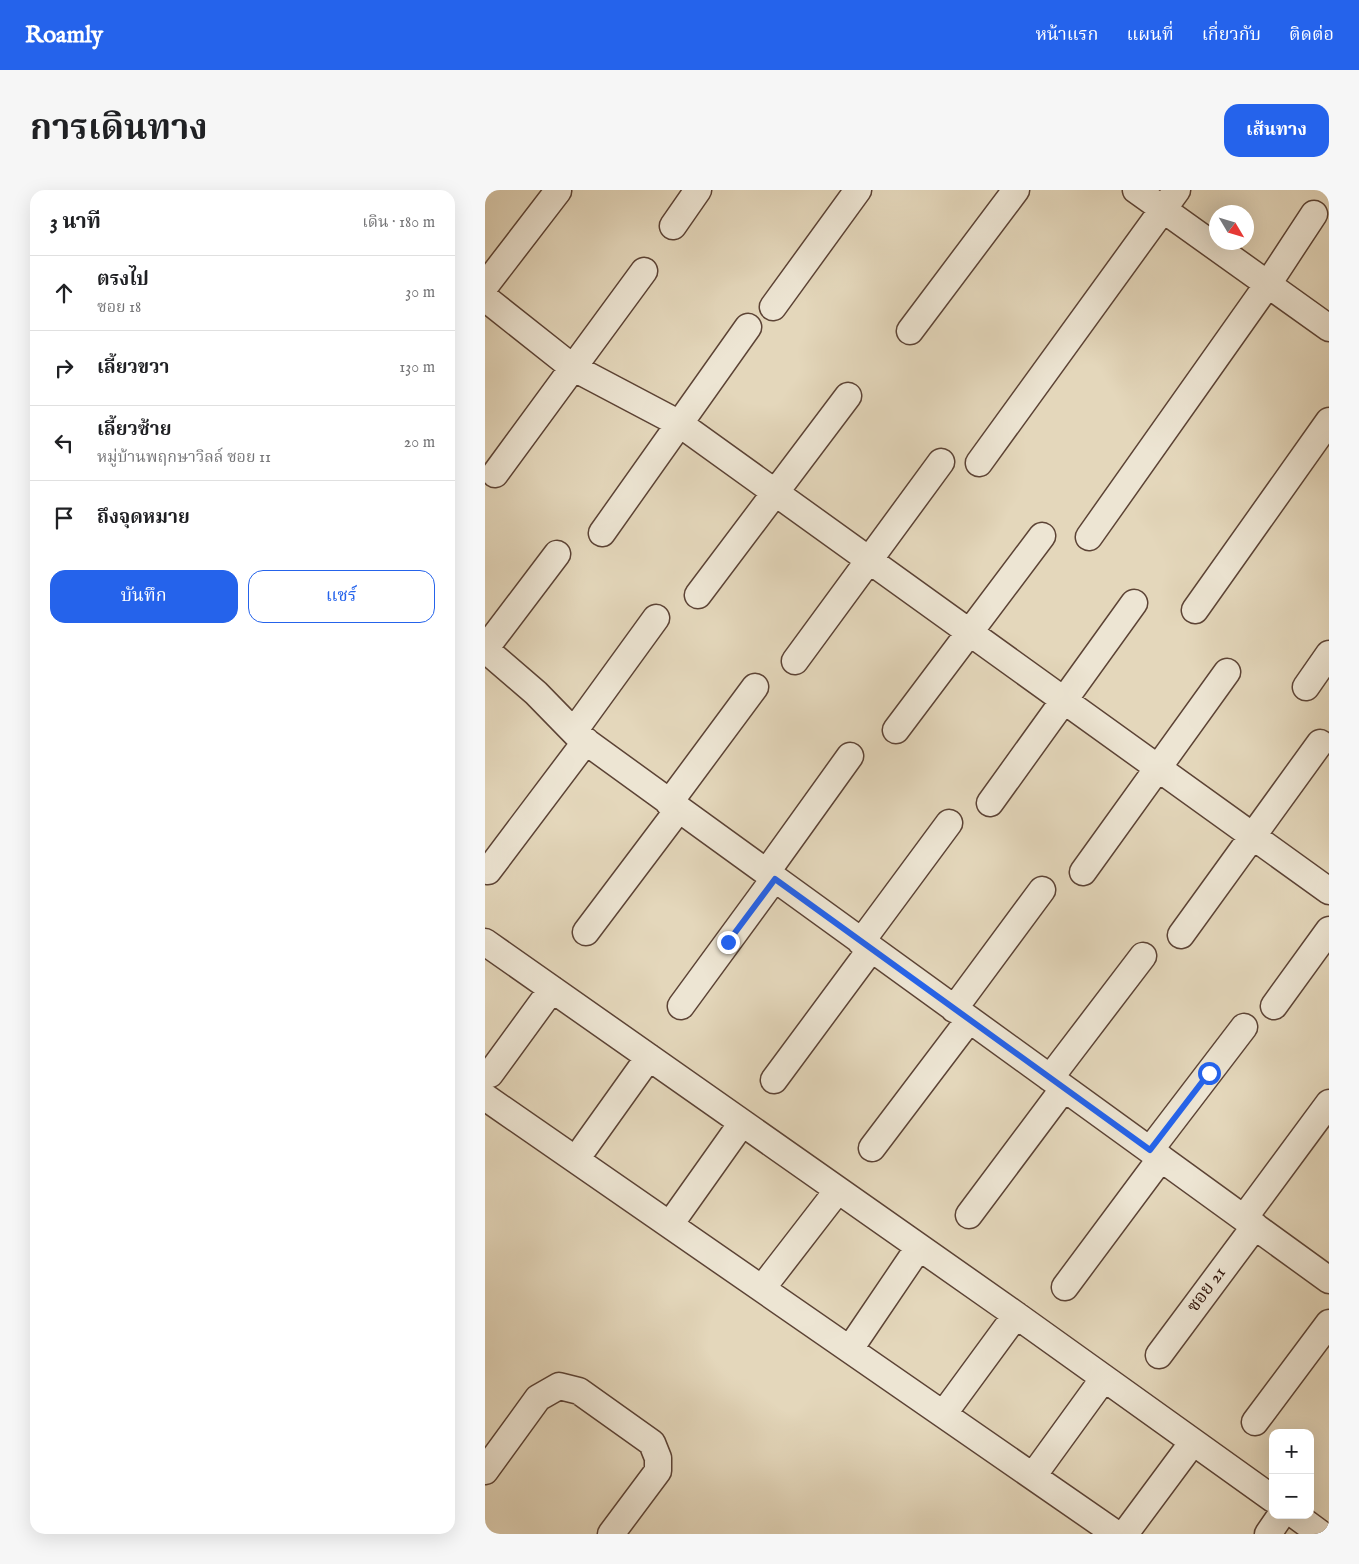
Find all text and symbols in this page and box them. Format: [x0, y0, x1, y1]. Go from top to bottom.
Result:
text: Roamly [25, 20, 103, 51]
text: หน้าแรก [1035, 24, 1098, 47]
text: แผนที่ [1126, 24, 1174, 47]
text: เกี่ยวกับ [1202, 24, 1261, 47]
text: ติดต่อ [1289, 24, 1334, 47]
button: เส้นทาง [1224, 104, 1329, 157]
text: การเดินทาง [30, 107, 208, 152]
north arrow [1209, 205, 1254, 250]
text: 3 นาที [50, 209, 101, 236]
text: เดิน · 180 m [362, 213, 435, 233]
text: ตรงไป [97, 268, 149, 292]
icon: ahead [50, 279, 78, 307]
text: 30 m [405, 283, 435, 303]
text: ซอย 18 [97, 298, 141, 318]
icon: right [50, 354, 78, 382]
text: เลี้ยวขวา [97, 356, 169, 380]
text: 130 m [399, 358, 435, 378]
text: เลี้ยวซ้าย [97, 418, 171, 442]
icon: left [50, 429, 78, 457]
text: 20 m [404, 433, 435, 453]
text: หมู่บ้านพฤกษาวิลล์ ซอย 11 [97, 448, 271, 468]
icon: arrive [50, 504, 78, 532]
text: ถึงจุดหมาย [97, 506, 190, 530]
button: บันทึก [50, 570, 238, 623]
button: แชร์ [248, 570, 435, 623]
route end [717, 931, 740, 954]
route start [1198, 1062, 1221, 1085]
street label: ซอย 21 [1182, 1263, 1232, 1317]
map controls [1269, 1429, 1314, 1519]
button: + [1269, 1429, 1314, 1474]
button: − [1269, 1474, 1314, 1519]

